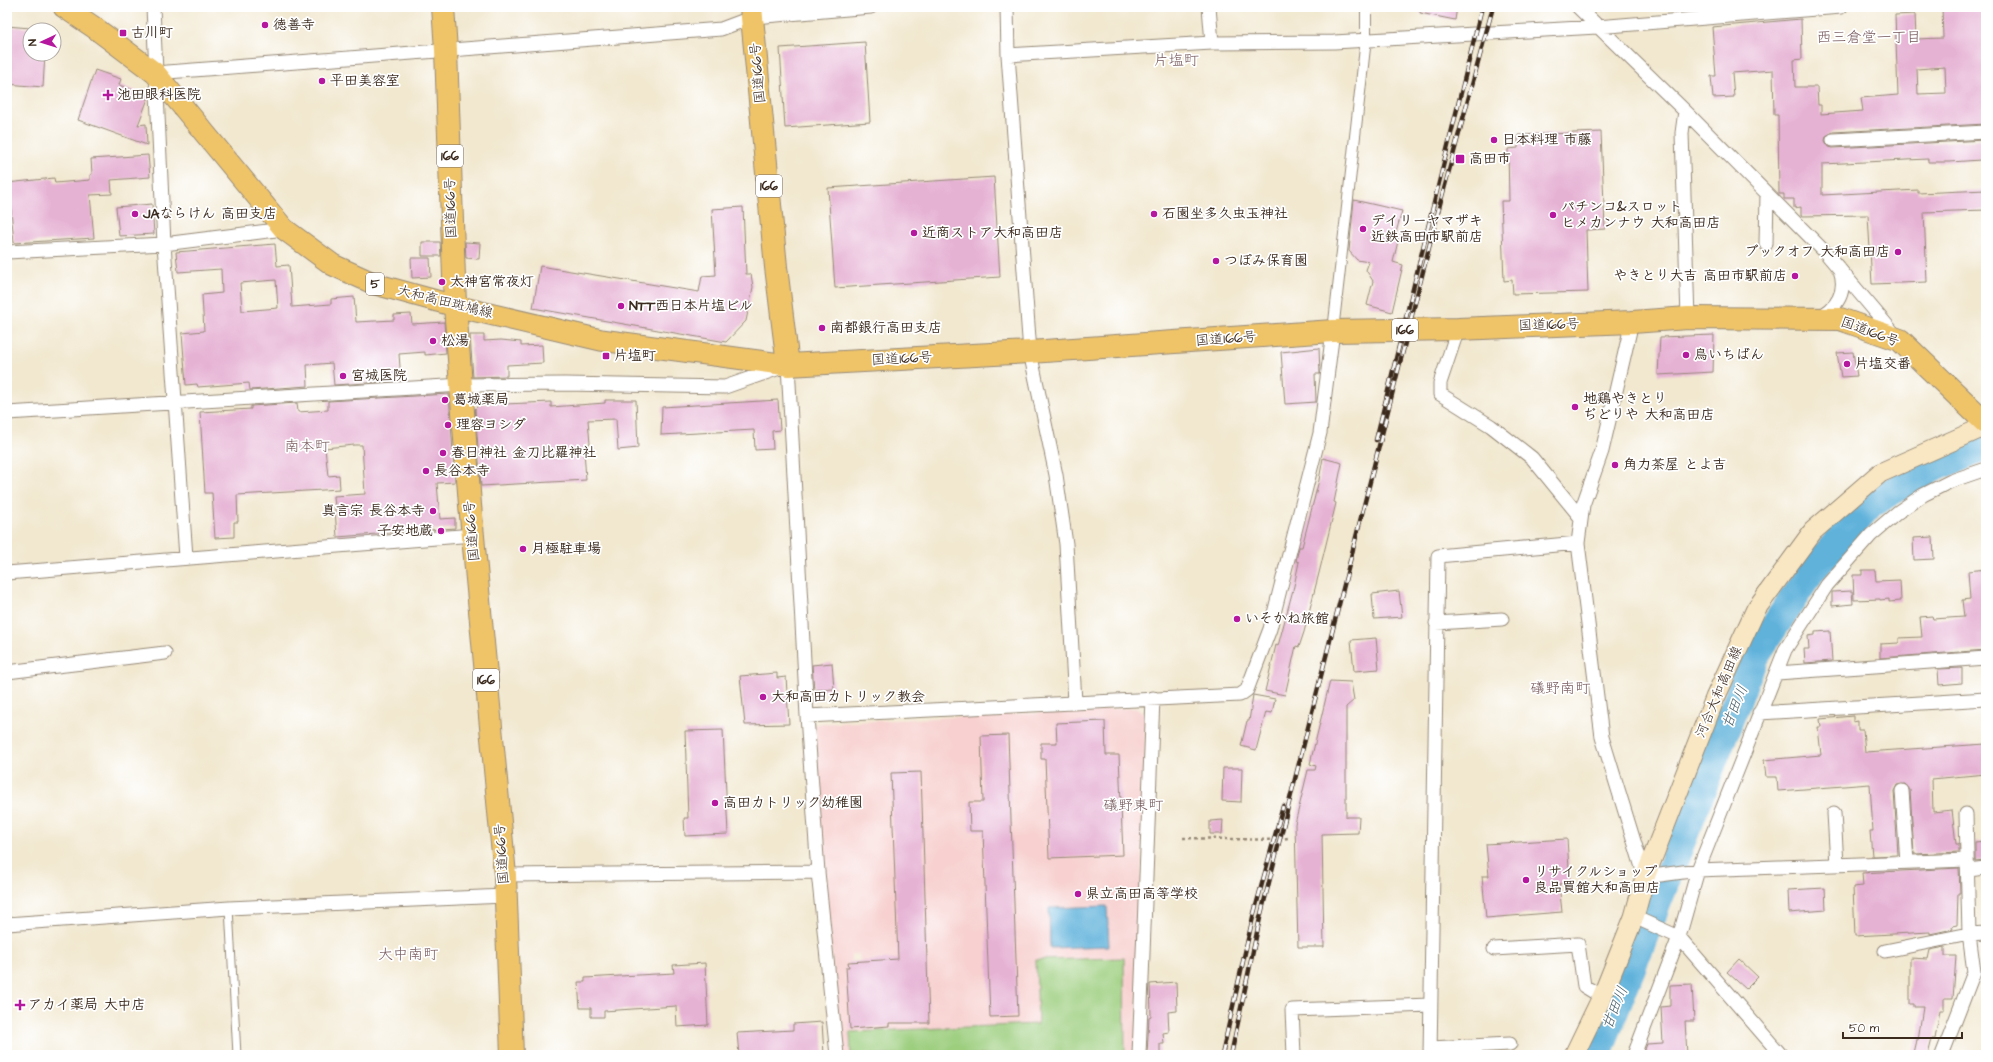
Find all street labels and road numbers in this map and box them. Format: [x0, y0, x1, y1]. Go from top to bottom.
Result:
street label: 国道166号 [745, 42, 771, 104]
road number: 166 [437, 145, 463, 167]
road number: 166 [756, 175, 782, 197]
street label: 国道166号 [440, 177, 462, 239]
road number: 5 [366, 273, 384, 295]
street label: 大和高田斑鳩線 [395, 280, 495, 324]
street label: 国道166号 [1838, 312, 1902, 352]
street label: 国道166号 [1518, 314, 1580, 336]
road number: 166 [1392, 319, 1418, 341]
street label: 国道166号 [1195, 327, 1257, 351]
street label: 国道166号 [871, 347, 933, 371]
street label: 国道166号 [459, 500, 485, 562]
street label: 河合大和高田線 [1691, 643, 1747, 741]
road number: 166 [473, 669, 499, 691]
street label: 国道166号 [490, 823, 514, 885]

